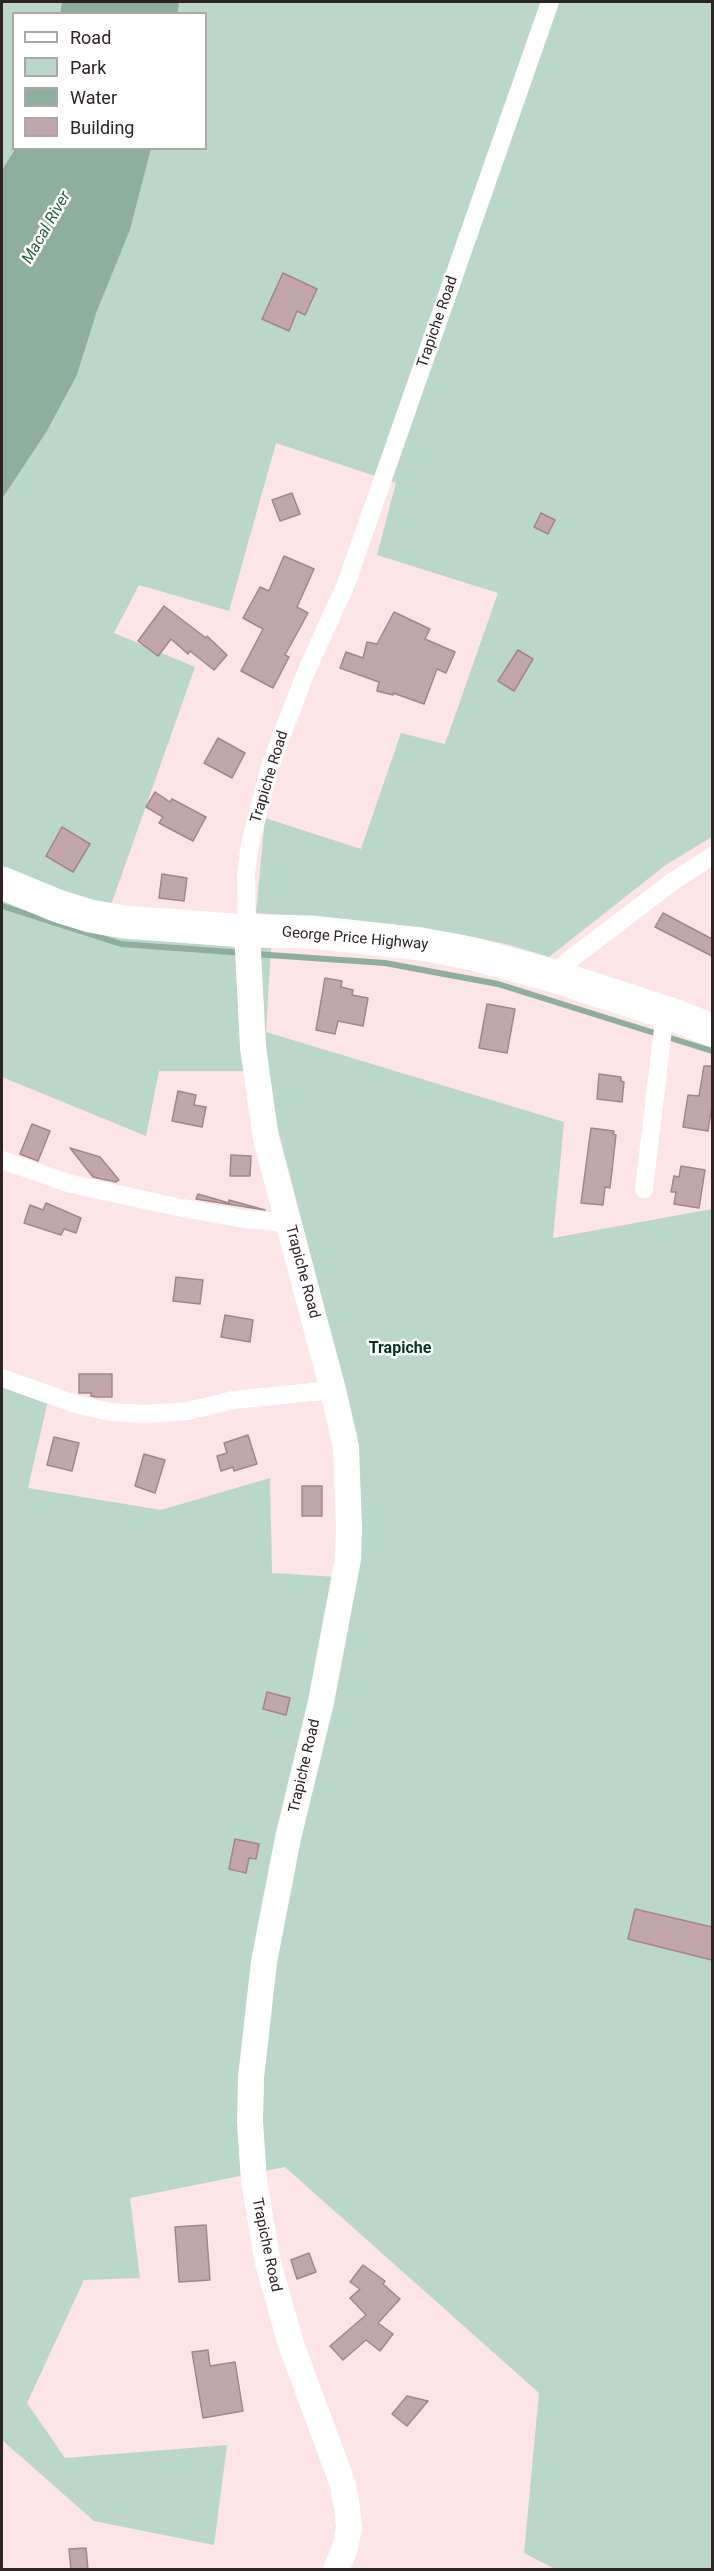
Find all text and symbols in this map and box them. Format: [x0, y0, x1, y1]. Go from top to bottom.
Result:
legend [12, 12, 207, 150]
text: Road [70, 27, 111, 48]
text: Park [70, 57, 106, 78]
text: Water [70, 87, 117, 108]
text: Building [70, 117, 134, 138]
water label: Macal River [19, 188, 75, 268]
street label: Trapiche Road [414, 274, 462, 370]
street label: Trapiche Road [247, 729, 293, 825]
street label: George Price Highway [281, 924, 429, 954]
street label: Trapiche Road [281, 1223, 323, 1321]
district label: Trapiche [369, 1339, 431, 1359]
street label: Trapiche Road [285, 1717, 325, 1815]
street label: Trapiche Road [247, 2196, 285, 2294]

